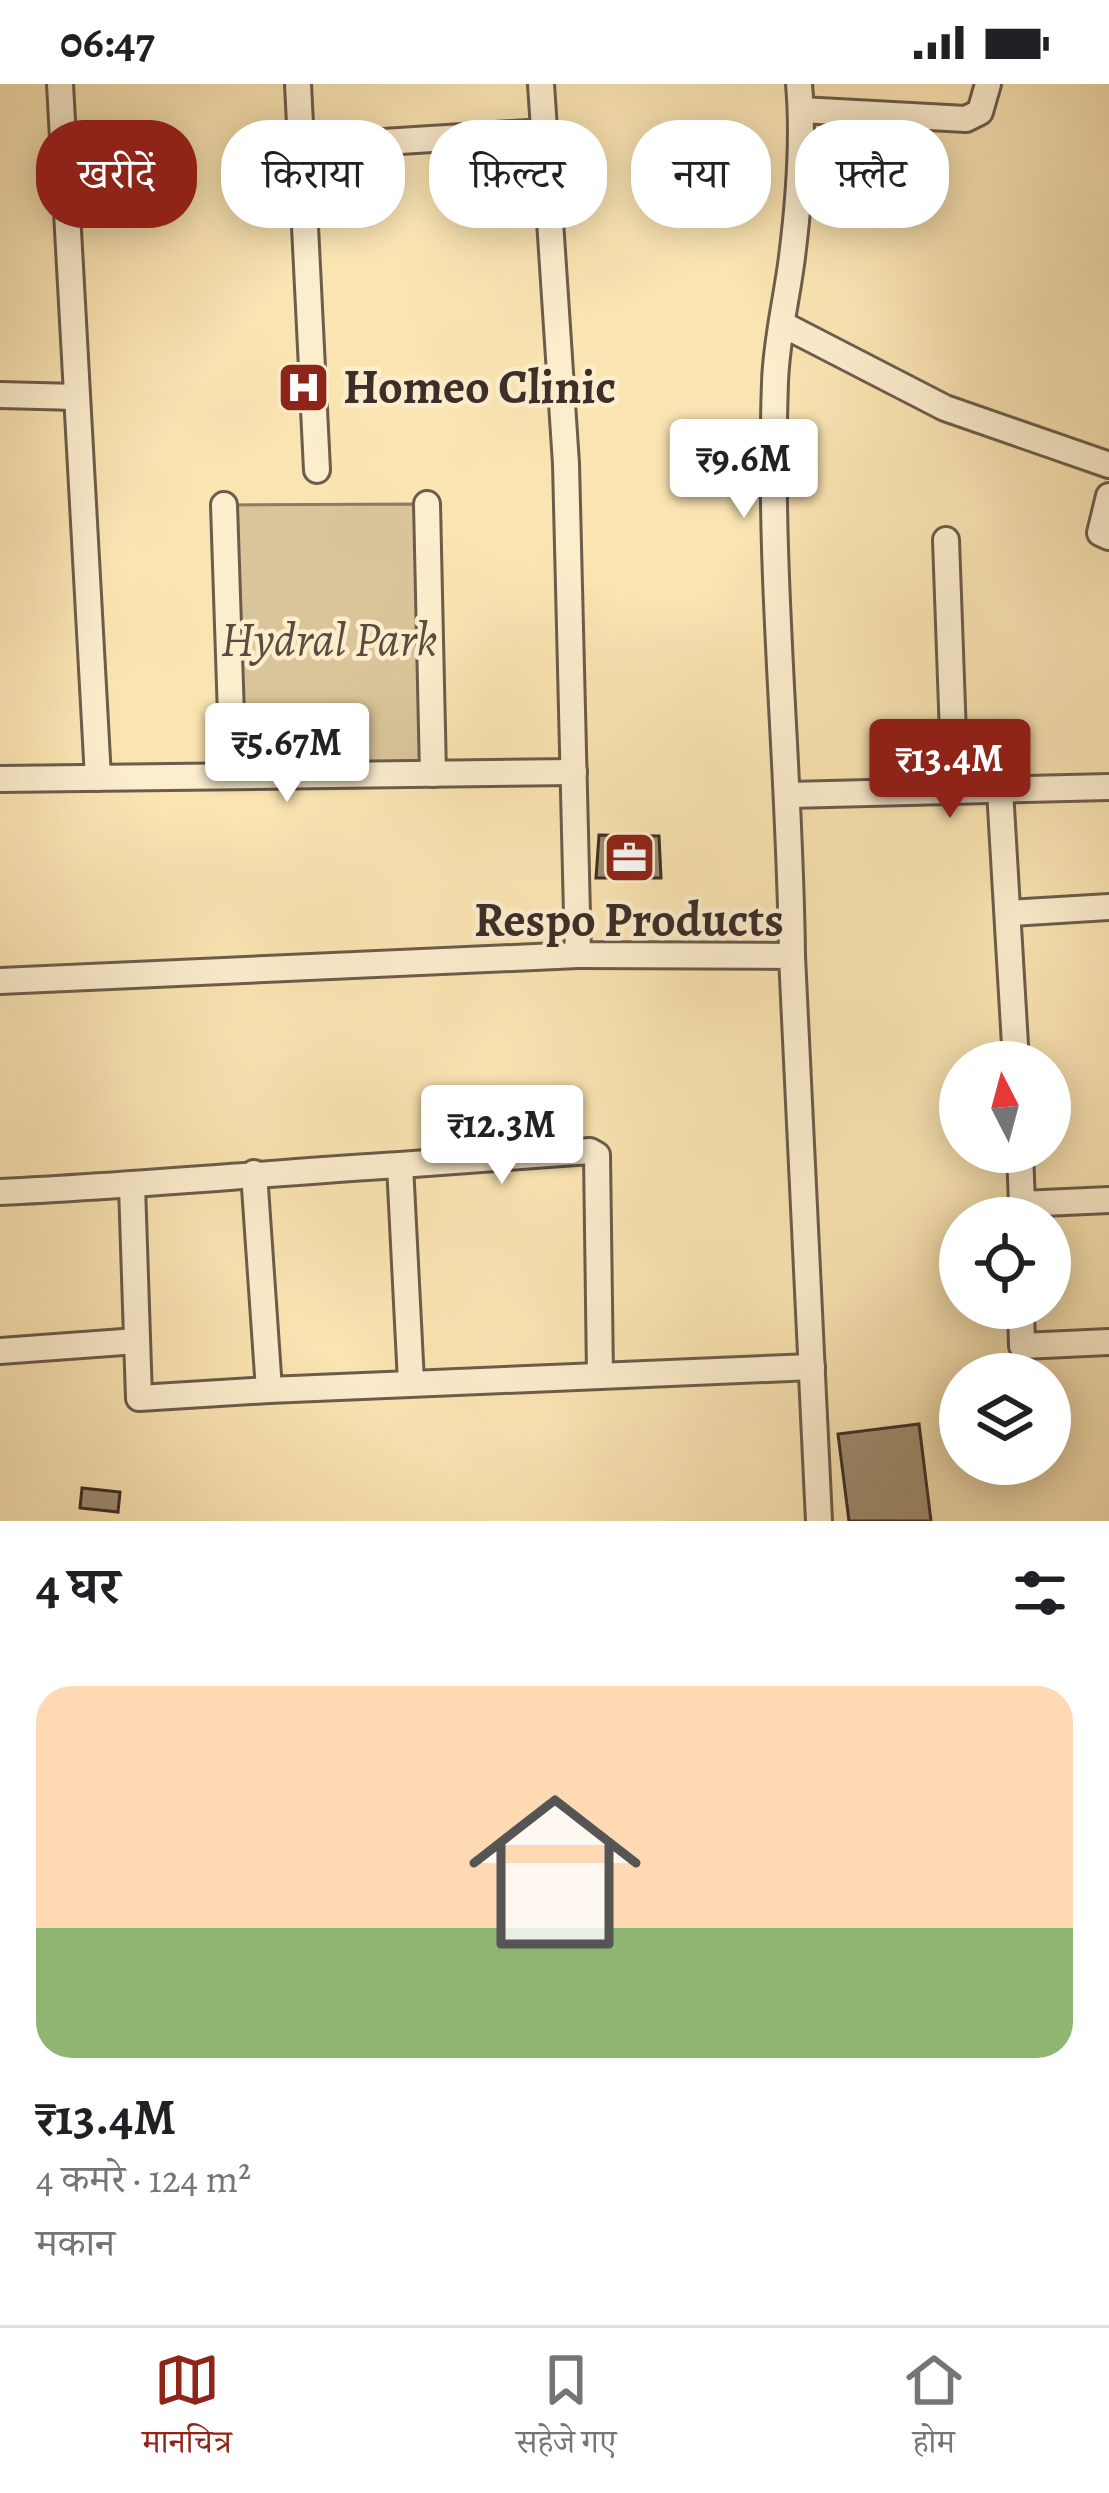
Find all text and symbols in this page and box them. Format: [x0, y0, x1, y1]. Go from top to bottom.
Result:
text: 06:47 [60, 11, 155, 73]
chip: खरीदें [36, 120, 197, 228]
chip: किराया [221, 120, 405, 228]
chip: फ़िल्टर [429, 120, 607, 228]
chip: नया [631, 120, 771, 228]
chip: फ़्लैट [795, 120, 949, 228]
place label: Homeo Clinic [343, 354, 616, 420]
hospital icon: Homeo Clinic [276, 359, 332, 415]
pin: ₹9.6M [660, 419, 828, 521]
text: ₹9.6M [697, 431, 791, 484]
park label: Hydral Park [220, 606, 438, 672]
pin: ₹5.67M [189, 703, 385, 805]
text: ₹5.67M [232, 715, 342, 768]
pin: ₹13.4M [852, 719, 1048, 821]
text: ₹13.4M [896, 731, 1004, 784]
office icon: Respo Products [601, 829, 657, 885]
place label: Respo Products [474, 887, 784, 953]
north arrow [939, 1041, 1071, 1173]
map controls [939, 1041, 1071, 1485]
pin: ₹12.3M [404, 1085, 600, 1187]
text: ₹12.3M [448, 1097, 556, 1150]
button: locate [939, 1197, 1071, 1329]
button: layers [939, 1353, 1071, 1485]
text: 4 घर [36, 1551, 120, 1621]
icon: filters [1007, 1560, 1073, 1626]
icon: home [447, 1764, 663, 1980]
text: ₹13.4M [36, 2082, 176, 2152]
text: 4 कमरे · 124 m² [36, 2152, 251, 2205]
text: मकान [36, 2216, 115, 2269]
tab: मानचित्र [142, 2347, 232, 2474]
tab: सहेजे गए [516, 2347, 616, 2474]
tab: होम [901, 2347, 967, 2474]

